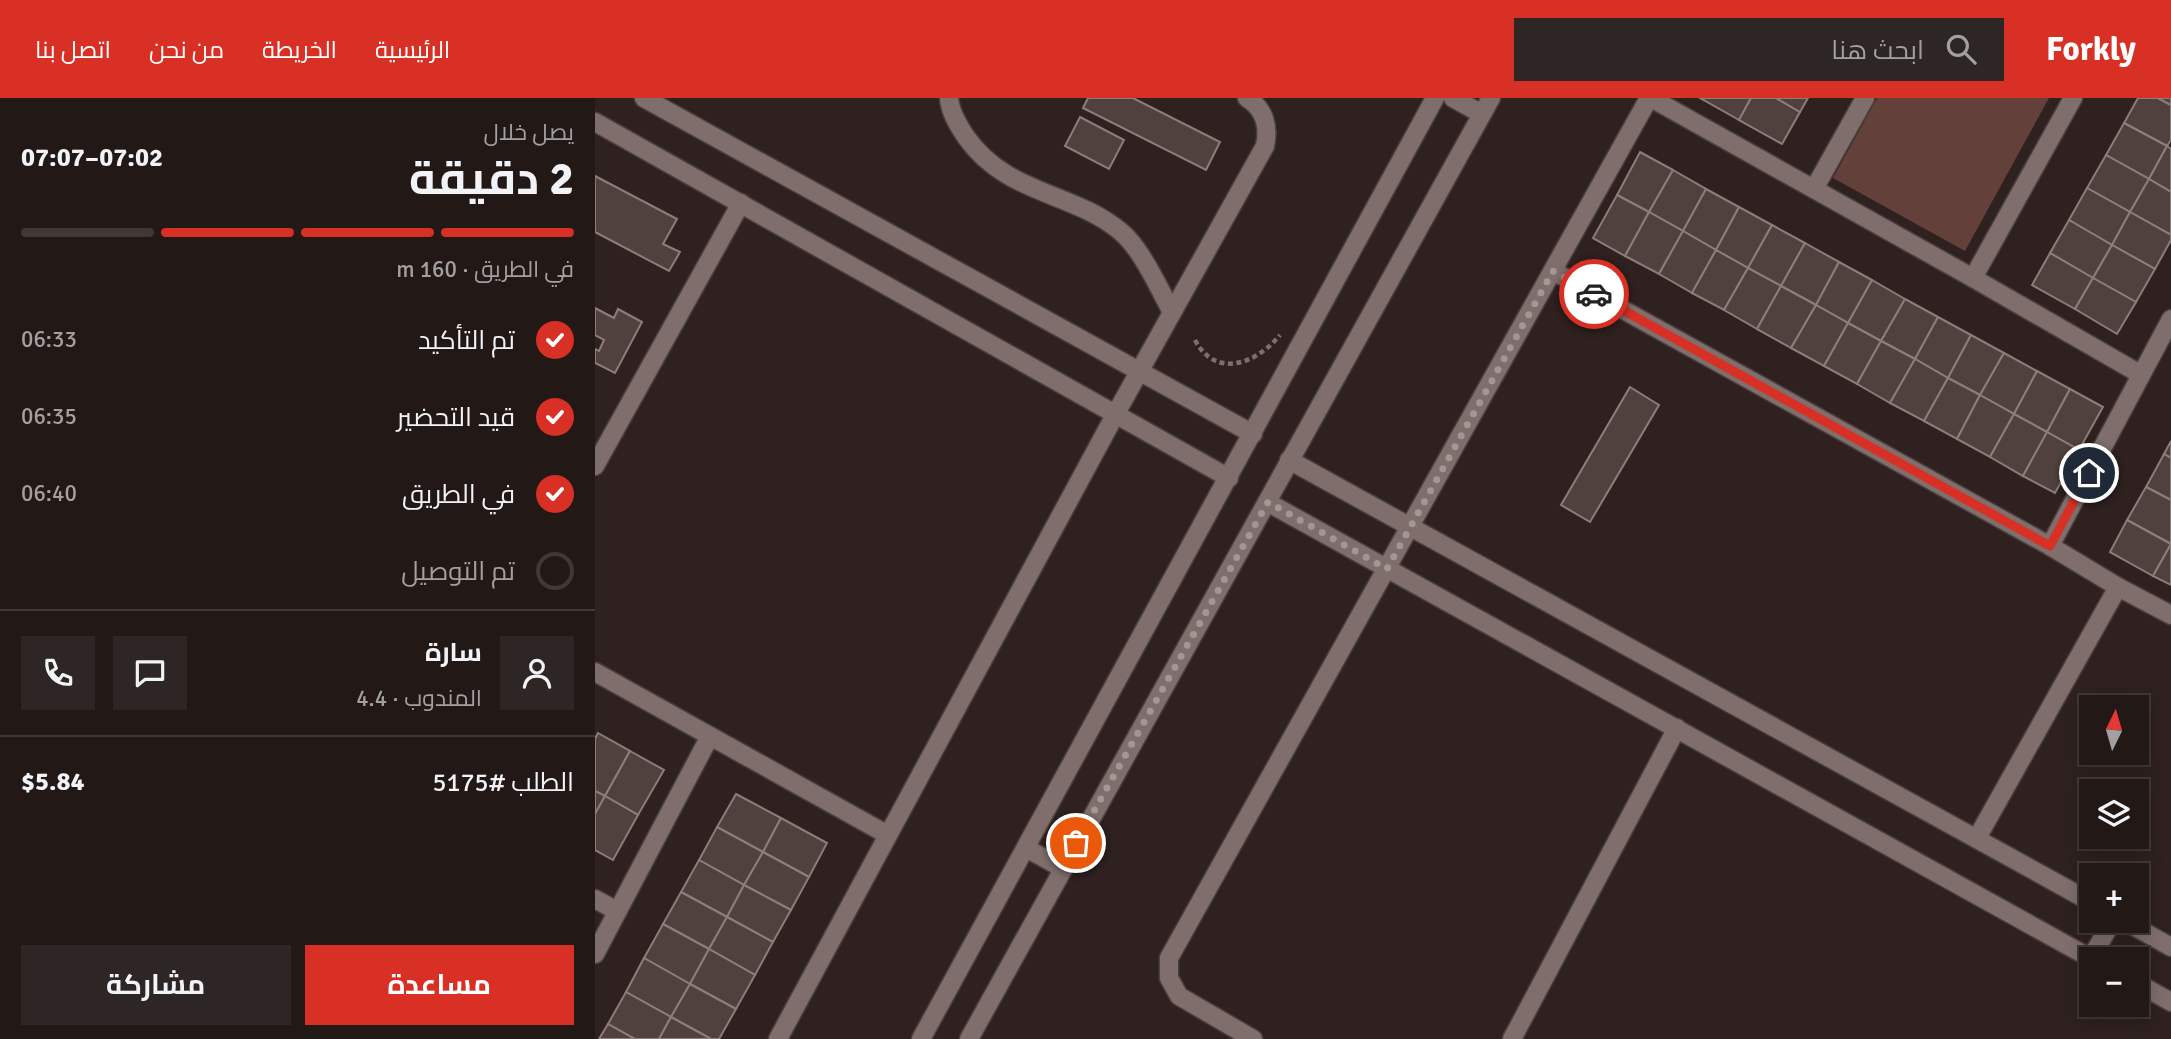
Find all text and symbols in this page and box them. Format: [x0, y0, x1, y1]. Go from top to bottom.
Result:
search box [1514, 18, 2004, 81]
text: Forkly [2046, 29, 2136, 70]
icon: search [1942, 30, 1980, 68]
text: اتصل بنا [35, 35, 111, 65]
text: من نحن [149, 35, 224, 65]
text: الخريطة [262, 35, 337, 65]
text: الرئيسية [375, 35, 450, 65]
text: ابحث هنا [1831, 35, 1924, 67]
text: يصل خلال [484, 118, 574, 147]
text: 07:02–07:07 [21, 142, 163, 174]
text: 2 دقيقة [409, 151, 574, 207]
text: في الطريق · 160 m [396, 255, 574, 284]
courier [1559, 259, 1629, 329]
icon: car [1575, 275, 1613, 313]
icon: check [536, 321, 574, 359]
text: 06:33 [21, 325, 77, 354]
text: تم التأكيد [418, 325, 515, 357]
icon: check [536, 398, 574, 436]
text: 06:35 [21, 402, 77, 431]
text: قيد التحضير [397, 402, 515, 434]
pin [2059, 443, 2119, 503]
icon: home [2070, 454, 2108, 492]
icon: check [536, 475, 574, 513]
text: 06:40 [21, 479, 77, 508]
text: في الطريق [402, 479, 515, 511]
text: تم التوصيل [401, 556, 515, 588]
button: phone [21, 636, 95, 710]
button: chat [113, 636, 187, 710]
button: person [500, 636, 574, 710]
text: سارة [425, 637, 482, 669]
text: المندوب · 4.4 [356, 684, 482, 713]
north arrow [2079, 695, 2149, 765]
map controls [2079, 695, 2149, 1017]
text: $5.84 [21, 766, 85, 798]
text: الطلب #5175 [432, 767, 574, 799]
button: layers [2079, 779, 2149, 849]
pin [1046, 813, 1106, 873]
icon: bag [1057, 824, 1095, 862]
button: + [2079, 863, 2149, 933]
button: مشاركة [21, 945, 291, 1025]
button: مساعدة [305, 945, 574, 1025]
button: − [2079, 947, 2149, 1017]

